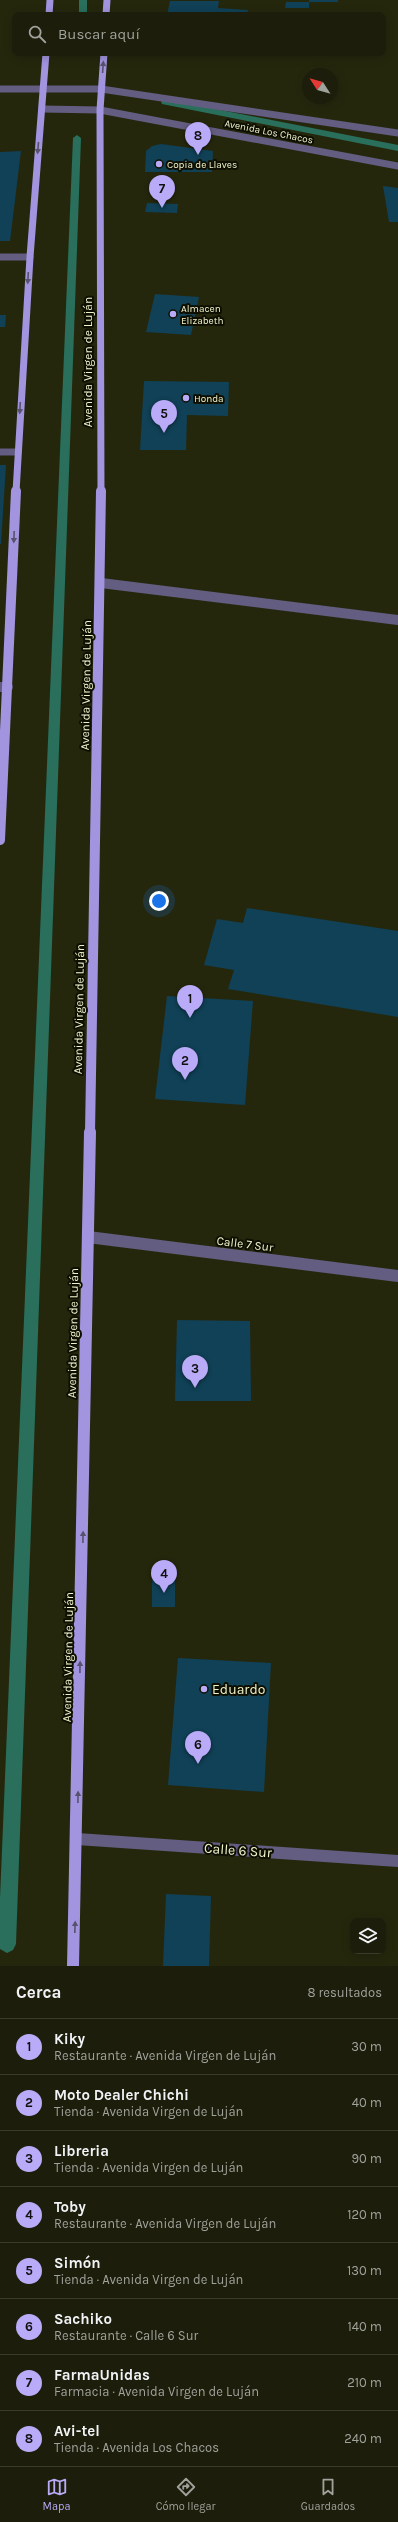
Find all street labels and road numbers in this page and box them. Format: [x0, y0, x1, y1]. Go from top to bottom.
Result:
street label: Avenida Los Chacos [224, 118, 314, 146]
street label: Avenida Virgen de Luján [81, 297, 95, 427]
street label: Avenida Virgen de Luján [78, 620, 94, 750]
street label: Avenida Virgen de Luján [71, 944, 87, 1074]
street label: Calle 7 Sur [216, 1234, 275, 1255]
street label: Avenida Virgen de Luján [65, 1268, 81, 1398]
street label: Avenida Virgen de Luján [60, 1592, 76, 1722]
street label: Calle 6 Sur [203, 1840, 273, 1861]

